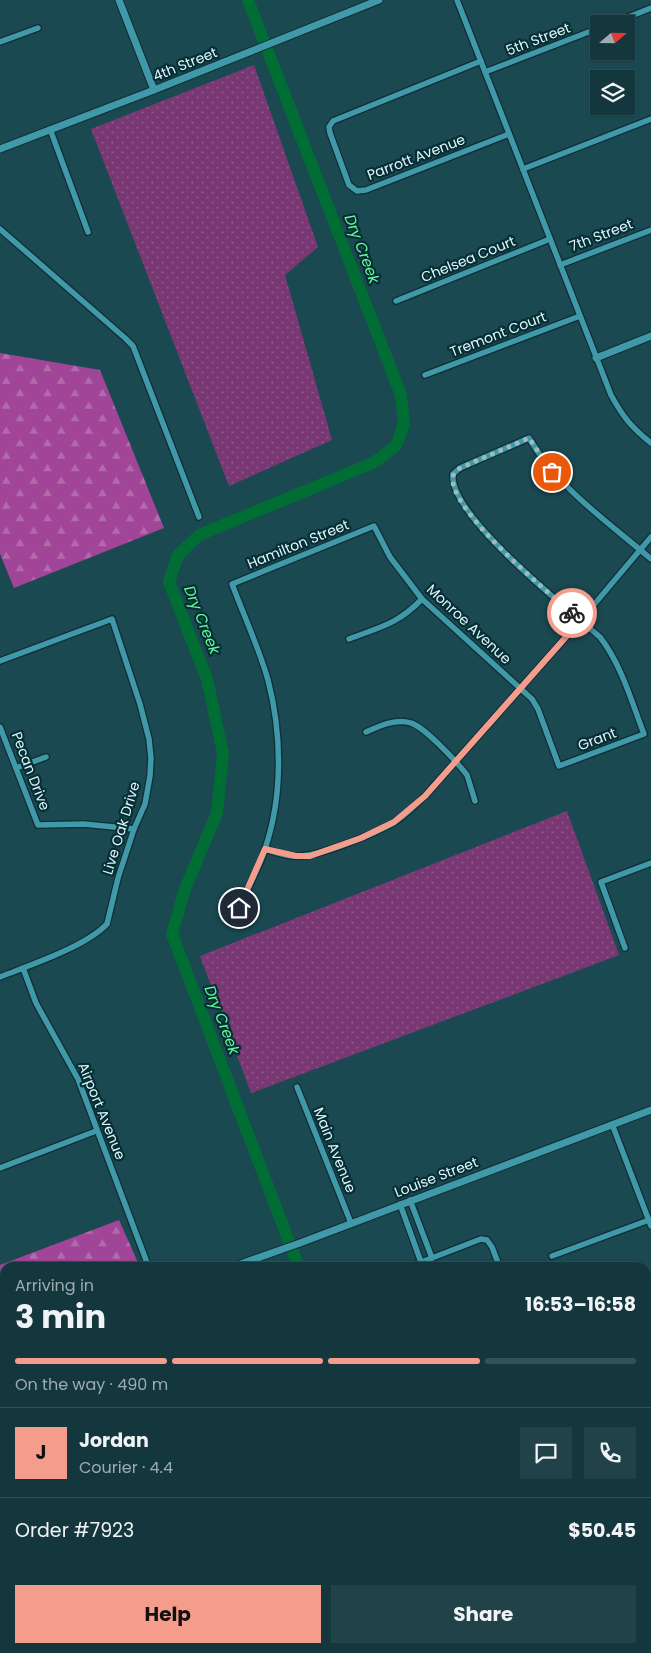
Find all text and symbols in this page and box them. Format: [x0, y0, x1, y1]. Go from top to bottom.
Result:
north arrow [590, 15, 635, 60]
map controls [590, 15, 635, 115]
street label: 5th Street [503, 18, 573, 60]
street label: 4th Street [150, 42, 220, 86]
button: layers [590, 70, 635, 115]
street label: Parrott Avenue [364, 129, 468, 185]
water label: Dry Creek [340, 211, 386, 288]
street label: 7th Street [566, 214, 636, 256]
street label: Chelsea Court [418, 231, 518, 287]
street label: Tremont Court [447, 306, 549, 362]
pin [531, 451, 573, 493]
icon: bag [538, 458, 566, 486]
street label: Hamilton Street [244, 514, 352, 574]
street label: Monroe Avenue [422, 579, 516, 669]
water label: Dry Creek [179, 582, 226, 659]
courier [547, 588, 597, 638]
icon: bike [558, 599, 586, 627]
street label: Grant [575, 723, 619, 755]
street label: Pecan Drive [7, 729, 55, 813]
street label: Live Oak Drive [97, 779, 145, 877]
pin [218, 887, 260, 929]
icon: home [225, 894, 253, 922]
water label: Dry Creek [200, 982, 246, 1059]
street label: Airport Avenue [73, 1059, 131, 1163]
street label: Main Avenue [309, 1104, 361, 1196]
street label: Louise Street [391, 1152, 481, 1202]
text: Arriving in [15, 1274, 94, 1297]
text: 16:53–16:58 [525, 1291, 636, 1318]
text: 3 min [15, 1294, 106, 1339]
text: On the way · 490 m [15, 1373, 168, 1396]
text: Jordan [79, 1427, 149, 1454]
button: chat [520, 1427, 572, 1479]
button: phone [584, 1427, 636, 1479]
text: J [36, 1439, 46, 1466]
text: Courier · 4.4 [79, 1456, 173, 1479]
text: Order #7923 [15, 1517, 134, 1544]
text: $50.45 [568, 1517, 636, 1544]
button: Help [15, 1585, 321, 1643]
button: Share [331, 1585, 636, 1643]

